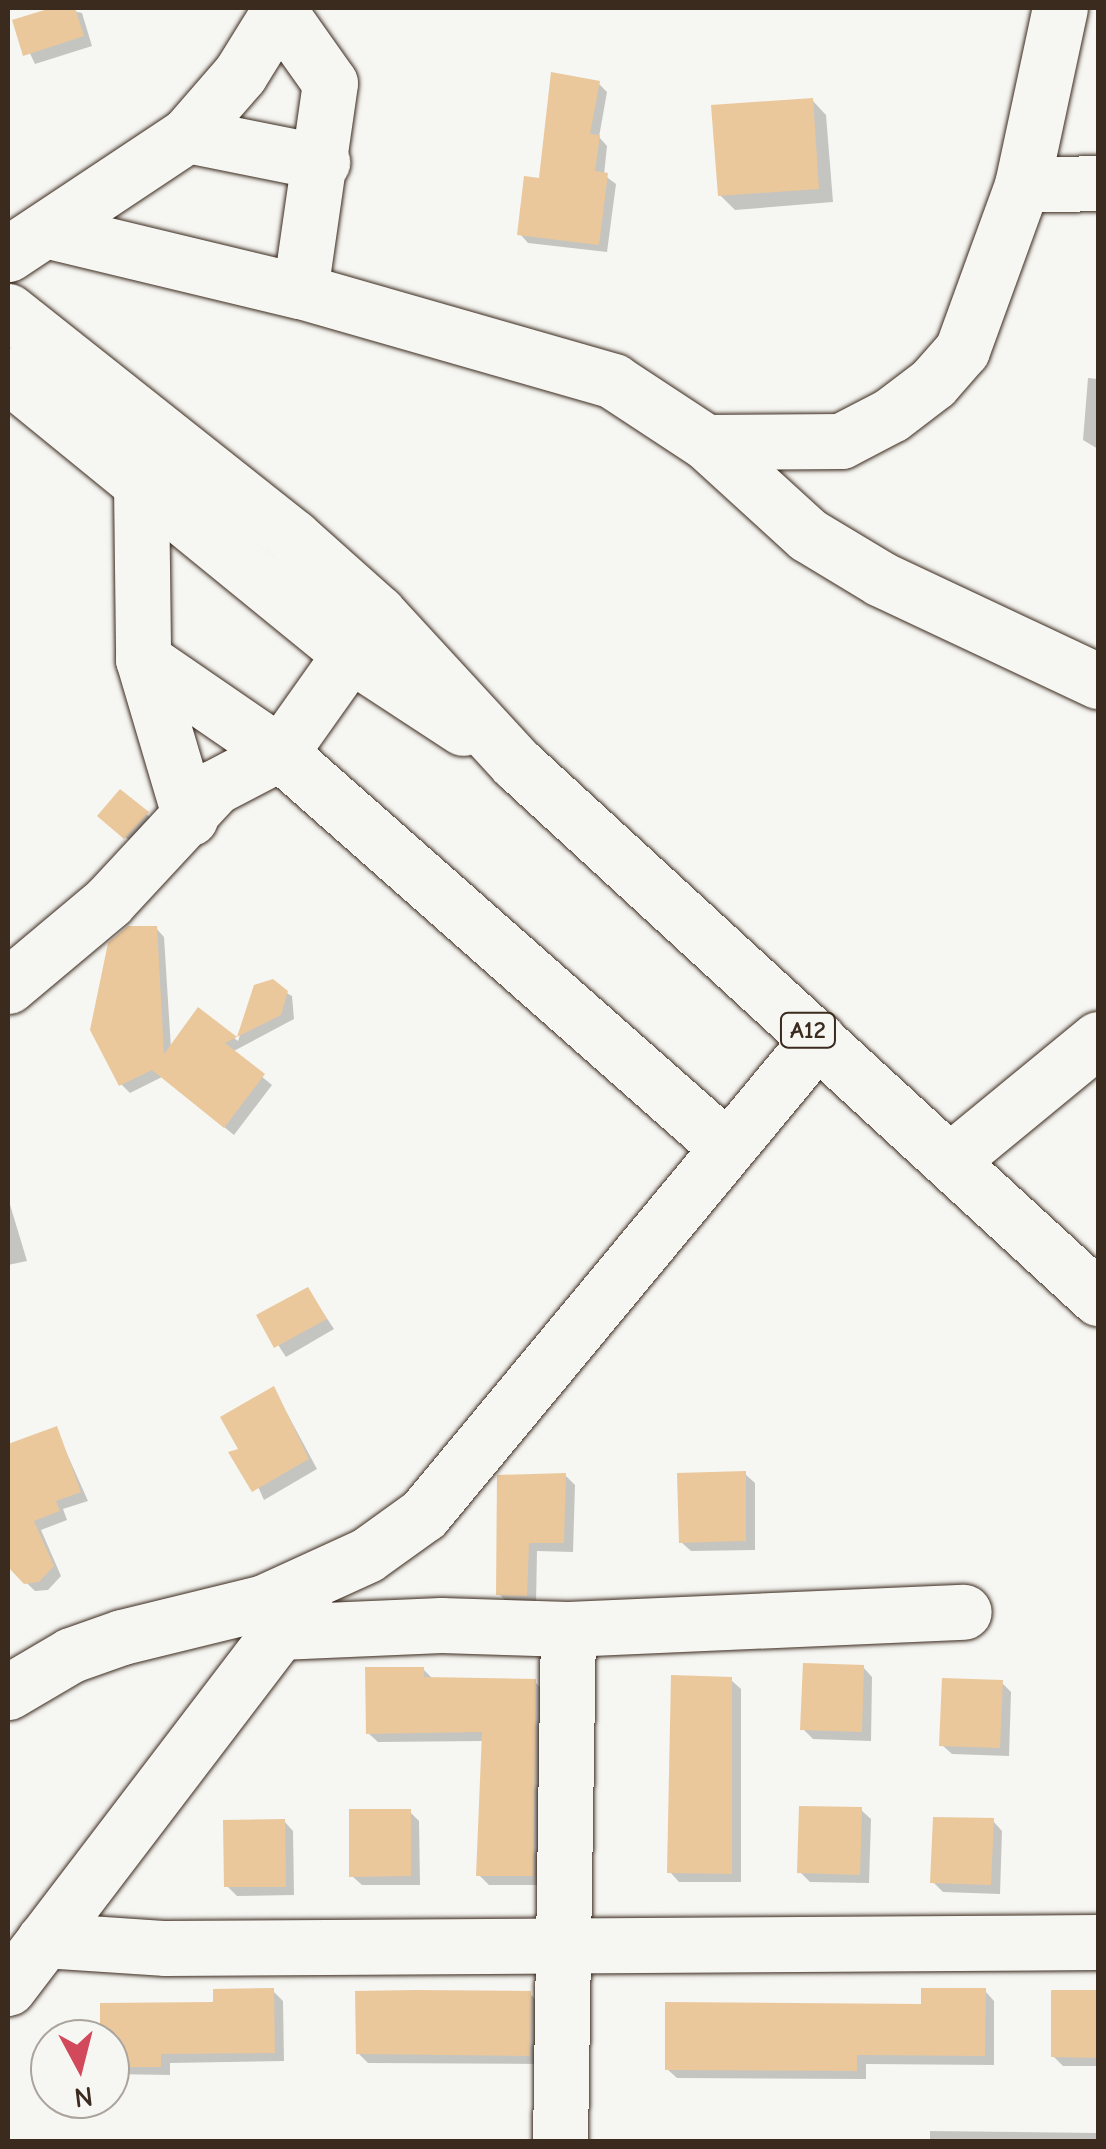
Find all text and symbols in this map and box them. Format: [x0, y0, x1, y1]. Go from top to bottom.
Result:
road number: A12 [778, 1010, 838, 1050]
north arrow [30, 2019, 130, 2119]
text: N [72, 2080, 94, 2114]

